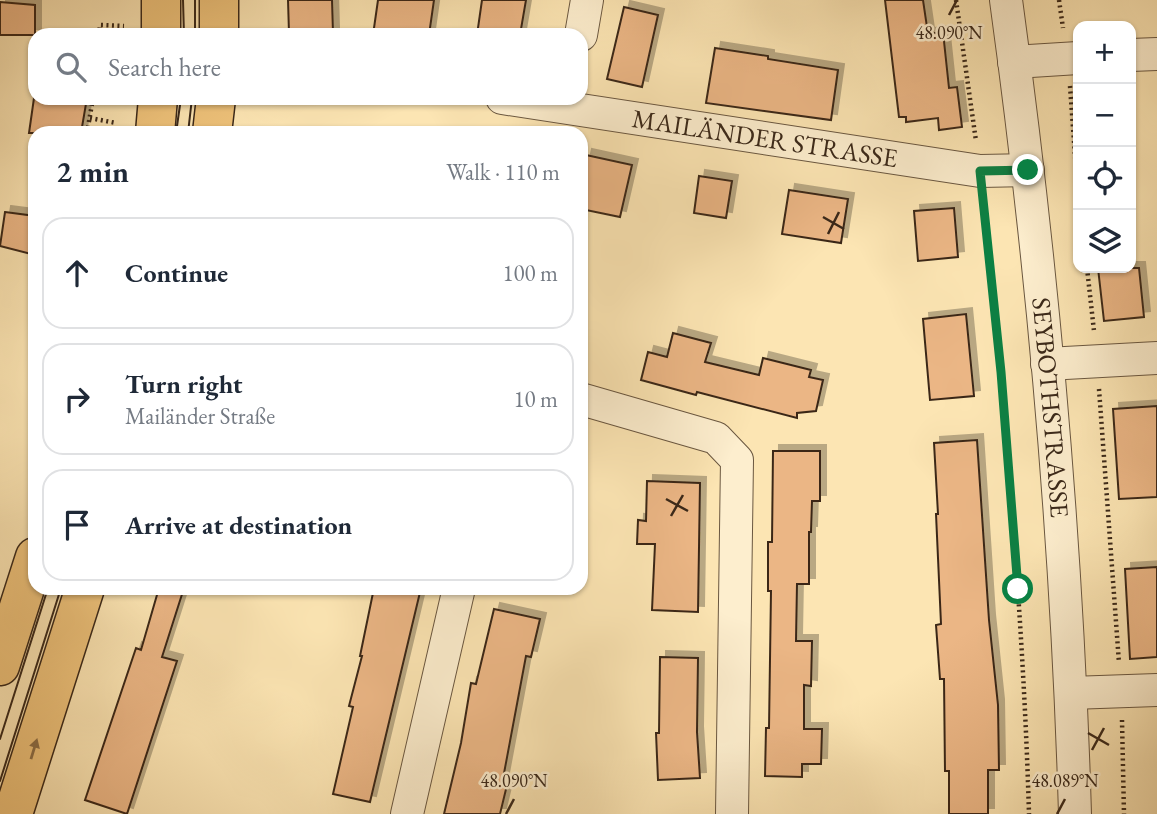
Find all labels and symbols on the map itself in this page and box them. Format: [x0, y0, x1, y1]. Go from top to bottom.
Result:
text: 48.090°N [916, 21, 983, 44]
street label: MAILÄNDER STRASSE [630, 101, 900, 175]
route end [1012, 154, 1043, 185]
street label: SEYBOTHSTRASSE [1024, 296, 1077, 519]
route start [1002, 573, 1033, 604]
one-way arrow [29, 738, 39, 759]
text: 48.090°N [481, 769, 548, 792]
text: 48.089°N [1032, 769, 1099, 792]

